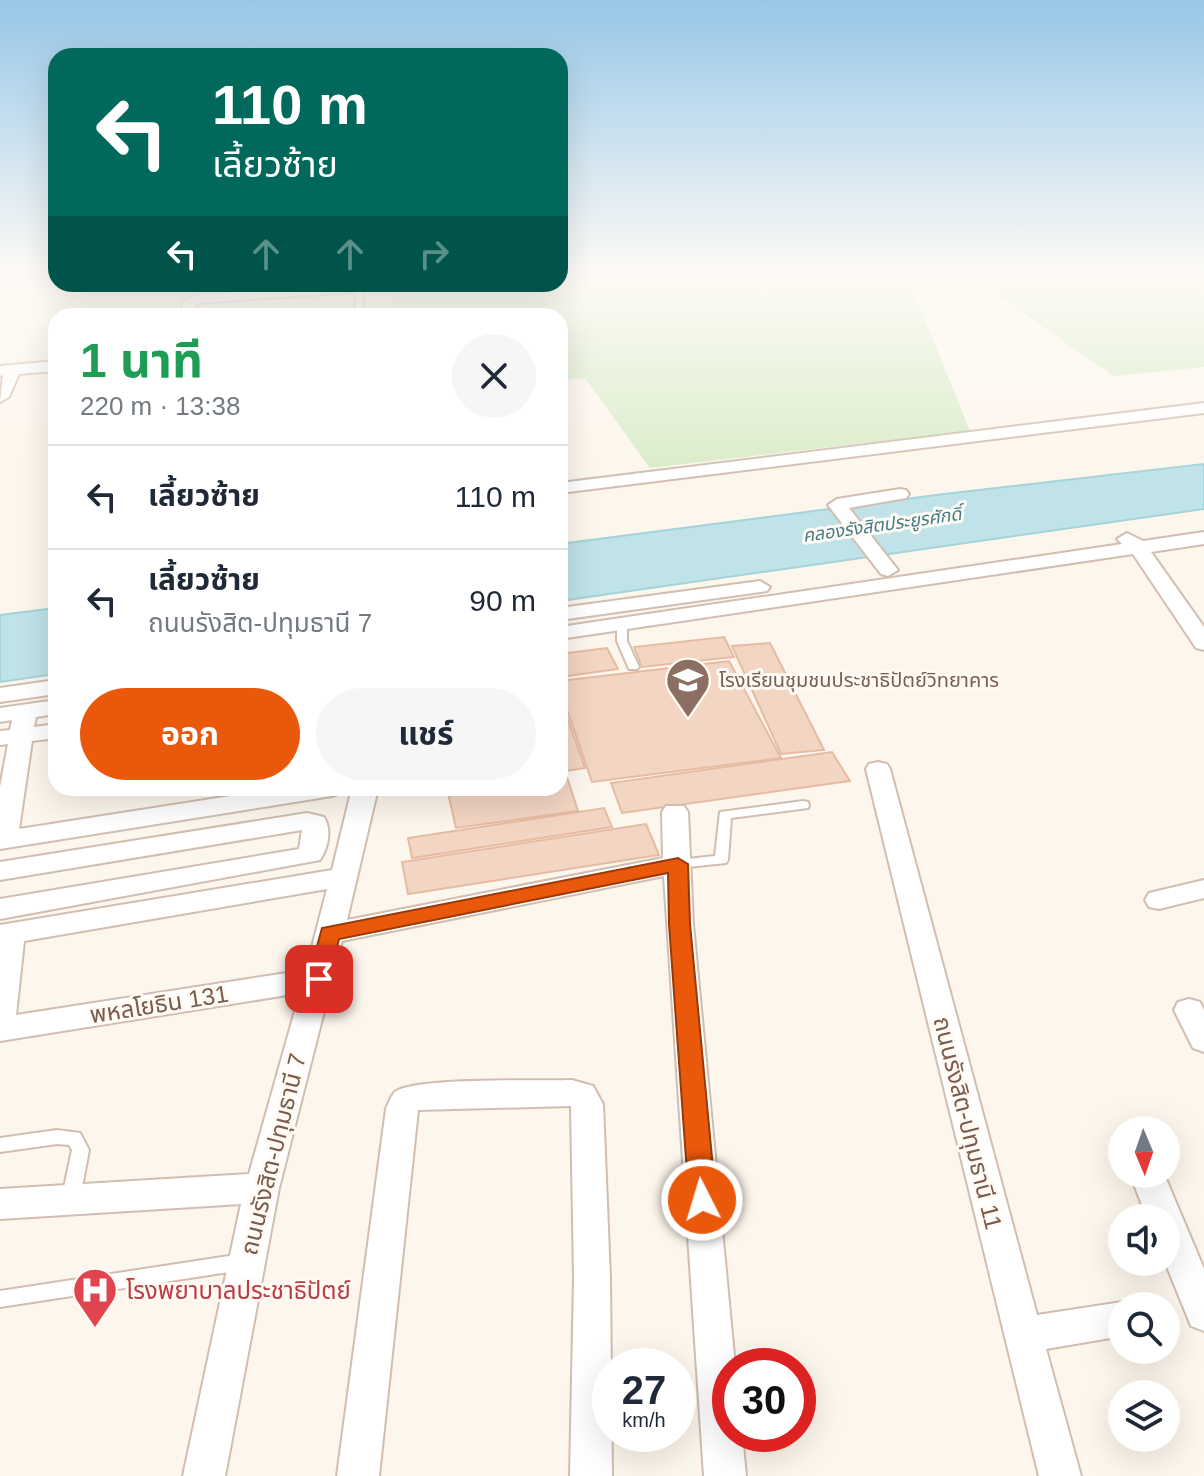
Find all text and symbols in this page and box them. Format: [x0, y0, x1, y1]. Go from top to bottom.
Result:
text: 110 m [212, 73, 368, 136]
icon: left [80, 80, 184, 184]
text: เลี้ยวซ้าย [212, 144, 338, 185]
icon: left [160, 232, 204, 276]
icon: ahead [244, 232, 288, 276]
icon: ahead [328, 232, 372, 276]
icon: right [412, 232, 456, 276]
text: 1 นาที [80, 334, 203, 387]
button: close [452, 334, 536, 418]
text: 220 m · 13:38 [80, 391, 240, 421]
icon: left [80, 475, 124, 519]
text: เลี้ยวซ้าย [148, 479, 260, 512]
text: 110 m [455, 480, 536, 513]
water label: คลองรังสิตประยูรศักดิ์ [801, 502, 968, 547]
text: เลี้ยวซ้าย [148, 563, 260, 596]
icon: left [80, 579, 124, 623]
text: 90 m [469, 584, 536, 617]
text: ถนนรังสิต-ปทุมธานี 7 [148, 608, 372, 638]
school or university icon: โรงเรียนชุมชนประชาธิปัตย์วิทยาคาร [664, 656, 712, 719]
place label: โรงเรียนชุมชนประชาธิปัตย์วิทยาคาร [719, 669, 999, 692]
button: ออก [80, 688, 300, 780]
button: แชร์ [316, 688, 536, 780]
pin [285, 945, 353, 1013]
icon: arrive [297, 957, 341, 1001]
street label: พหลโยธิน 131 [88, 980, 230, 1028]
street label: ถนนรังสิต-ปทุมธานี 11 [927, 1014, 1008, 1233]
street label: ถนนรังสิต-ปทุมธานี 7 [235, 1050, 313, 1258]
north arrow [1108, 1116, 1180, 1188]
map controls [1108, 1116, 1180, 1452]
position arrow [660, 1158, 744, 1242]
button: sound [1108, 1204, 1180, 1276]
hospital icon: โรงพยาบาลประชาธิปัตย์ [71, 1266, 119, 1329]
place label: โรงพยาบาลประชาธิปัตย์ [126, 1277, 351, 1304]
button: search [1108, 1292, 1180, 1364]
speed limit sign: 30 [712, 1348, 816, 1452]
text: 27 [622, 1368, 666, 1412]
button: layers [1108, 1380, 1180, 1452]
text: km/h [622, 1409, 666, 1431]

